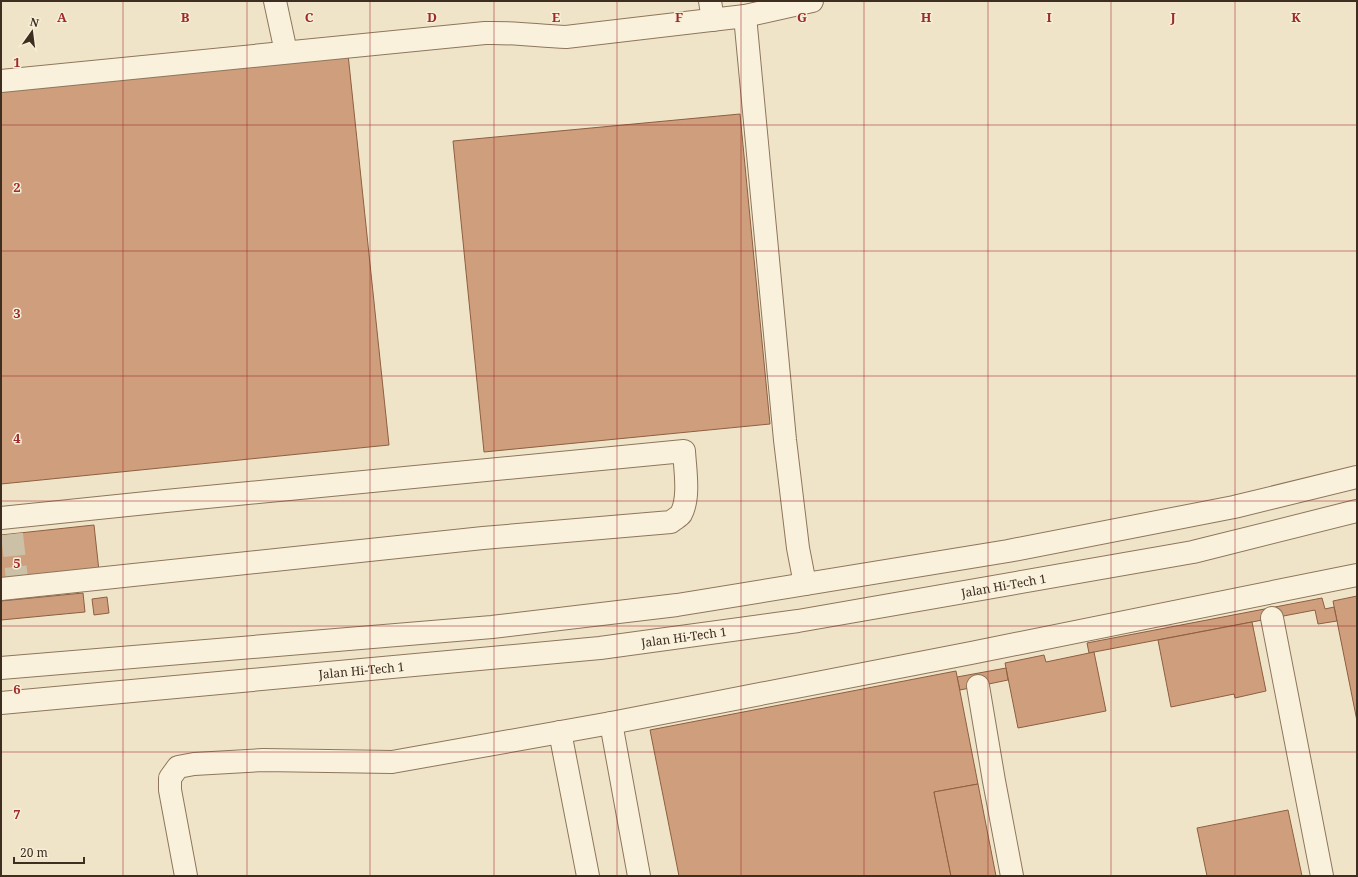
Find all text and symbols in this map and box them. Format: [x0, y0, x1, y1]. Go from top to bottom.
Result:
text: A [57, 8, 67, 26]
text: B [181, 8, 190, 26]
text: C [305, 8, 314, 26]
text: D [427, 8, 437, 26]
text: E [552, 8, 561, 26]
text: F [675, 8, 683, 26]
text: G [797, 8, 807, 26]
text: H [921, 8, 932, 26]
text: I [1046, 8, 1052, 26]
text: J [1169, 8, 1176, 26]
text: K [1291, 8, 1301, 26]
north arrow [12, 12, 52, 52]
text: N [29, 13, 41, 30]
text: 1 [13, 53, 21, 71]
text: 2 [13, 178, 21, 196]
text: 3 [13, 304, 21, 322]
text: 4 [13, 429, 21, 447]
text: 5 [13, 554, 21, 572]
street label: Jalan Hi-Tech 1 [959, 569, 1047, 601]
street label: Jalan Hi-Tech 1 [639, 622, 728, 651]
street label: Jalan Hi-Tech 1 [317, 657, 405, 682]
text: 6 [13, 680, 21, 698]
text: 7 [13, 805, 21, 823]
scale bar [14, 839, 84, 865]
text: 20 m [20, 844, 48, 861]

